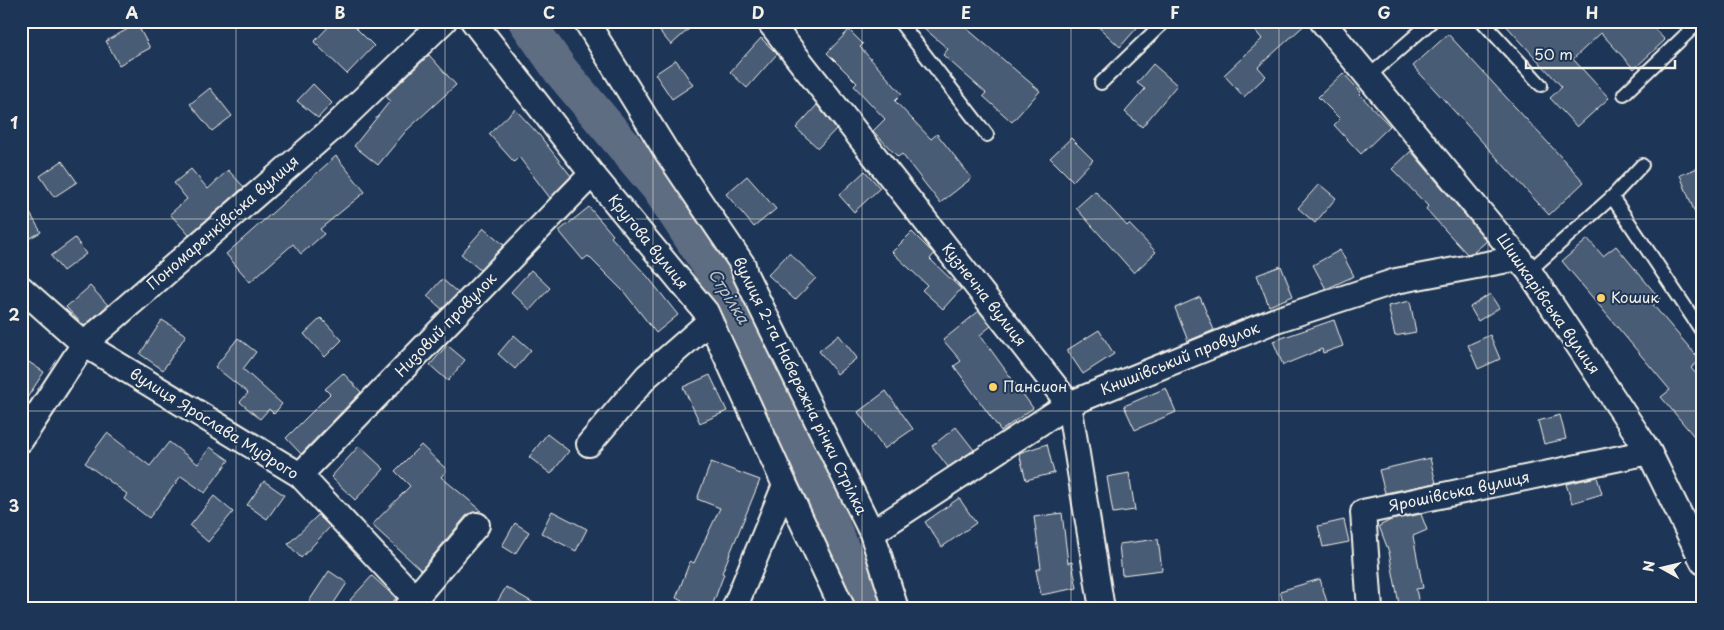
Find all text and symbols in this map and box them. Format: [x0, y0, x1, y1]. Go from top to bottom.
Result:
text: A [126, 0, 139, 24]
text: B [335, 0, 346, 24]
text: C [543, 0, 555, 24]
text: D [752, 0, 764, 24]
text: E [961, 0, 971, 24]
text: F [1170, 0, 1180, 24]
text: G [1377, 0, 1391, 24]
text: H [1586, 0, 1598, 24]
scale bar [1526, 38, 1675, 70]
text: 50 m [1534, 42, 1573, 65]
text: 1 [10, 110, 18, 134]
street label: Пономаренківська вулиця [141, 149, 303, 295]
street label: Кругова вулиця [604, 189, 695, 294]
street label: Шишкарівська вулиця [1492, 228, 1607, 378]
street label: Кузнечна вулиця [937, 237, 1033, 351]
street label: вулиця 2-га Набережна річки Стрілка [729, 252, 874, 519]
water label: Стрілка [703, 263, 757, 329]
street label: Низовий провулок [389, 266, 501, 381]
place label: Кошик [1611, 285, 1659, 308]
marker: Кошик [1595, 292, 1607, 304]
text: 2 [8, 302, 20, 326]
street label: Книшівський провулок [1096, 315, 1263, 400]
street label: вулиця Ярослава Мудрого [126, 361, 304, 484]
place label: Пансион [1003, 374, 1067, 397]
marker: Пансион [987, 381, 999, 393]
street label: Ярошівська вулиця [1386, 464, 1531, 517]
text: 3 [9, 493, 19, 517]
north arrow [1636, 542, 1686, 592]
text: N [1637, 559, 1660, 573]

